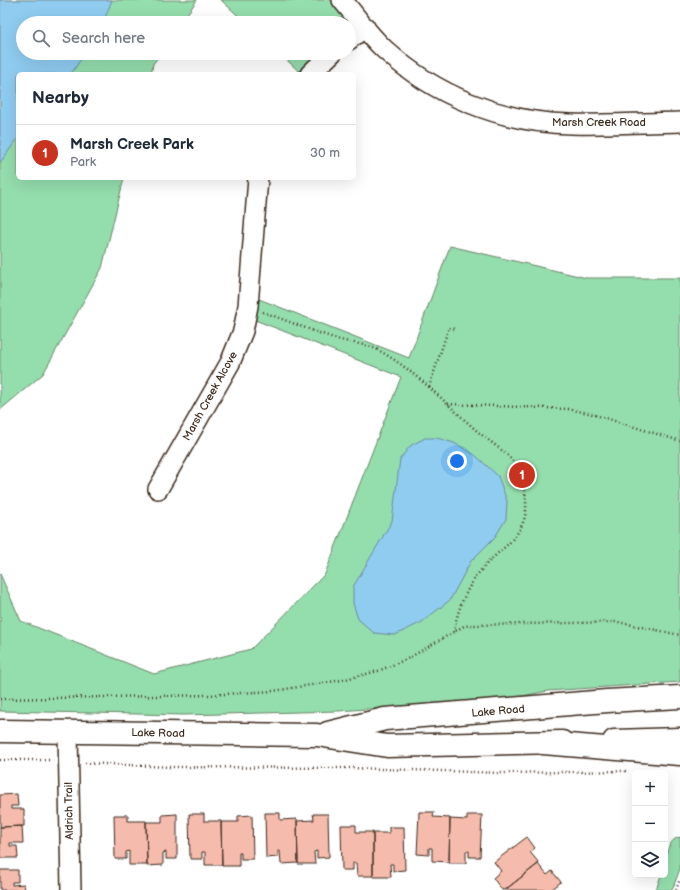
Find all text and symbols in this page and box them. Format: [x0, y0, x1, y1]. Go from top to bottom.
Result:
search box [16, 16, 356, 60]
icon: search [30, 27, 52, 49]
text: Search here [62, 29, 145, 48]
text: Nearby [32, 88, 89, 108]
street label: Marsh Creek Road [552, 116, 646, 129]
text: Marsh Creek Park [70, 135, 194, 154]
text: 1 [42, 145, 48, 161]
text: 30 m [310, 145, 340, 161]
text: Park [70, 154, 96, 170]
street label: Marsh Creek Alcove [180, 349, 240, 443]
your location [447, 451, 467, 471]
pin: 1 [509, 460, 535, 490]
street label: Lake Road [471, 702, 525, 720]
street label: Lake Road [131, 726, 185, 740]
map controls [632, 770, 668, 878]
button: + [632, 770, 668, 806]
street label: Aldrich Trail [62, 782, 76, 840]
button: − [632, 806, 668, 842]
button: layers [632, 842, 668, 878]

